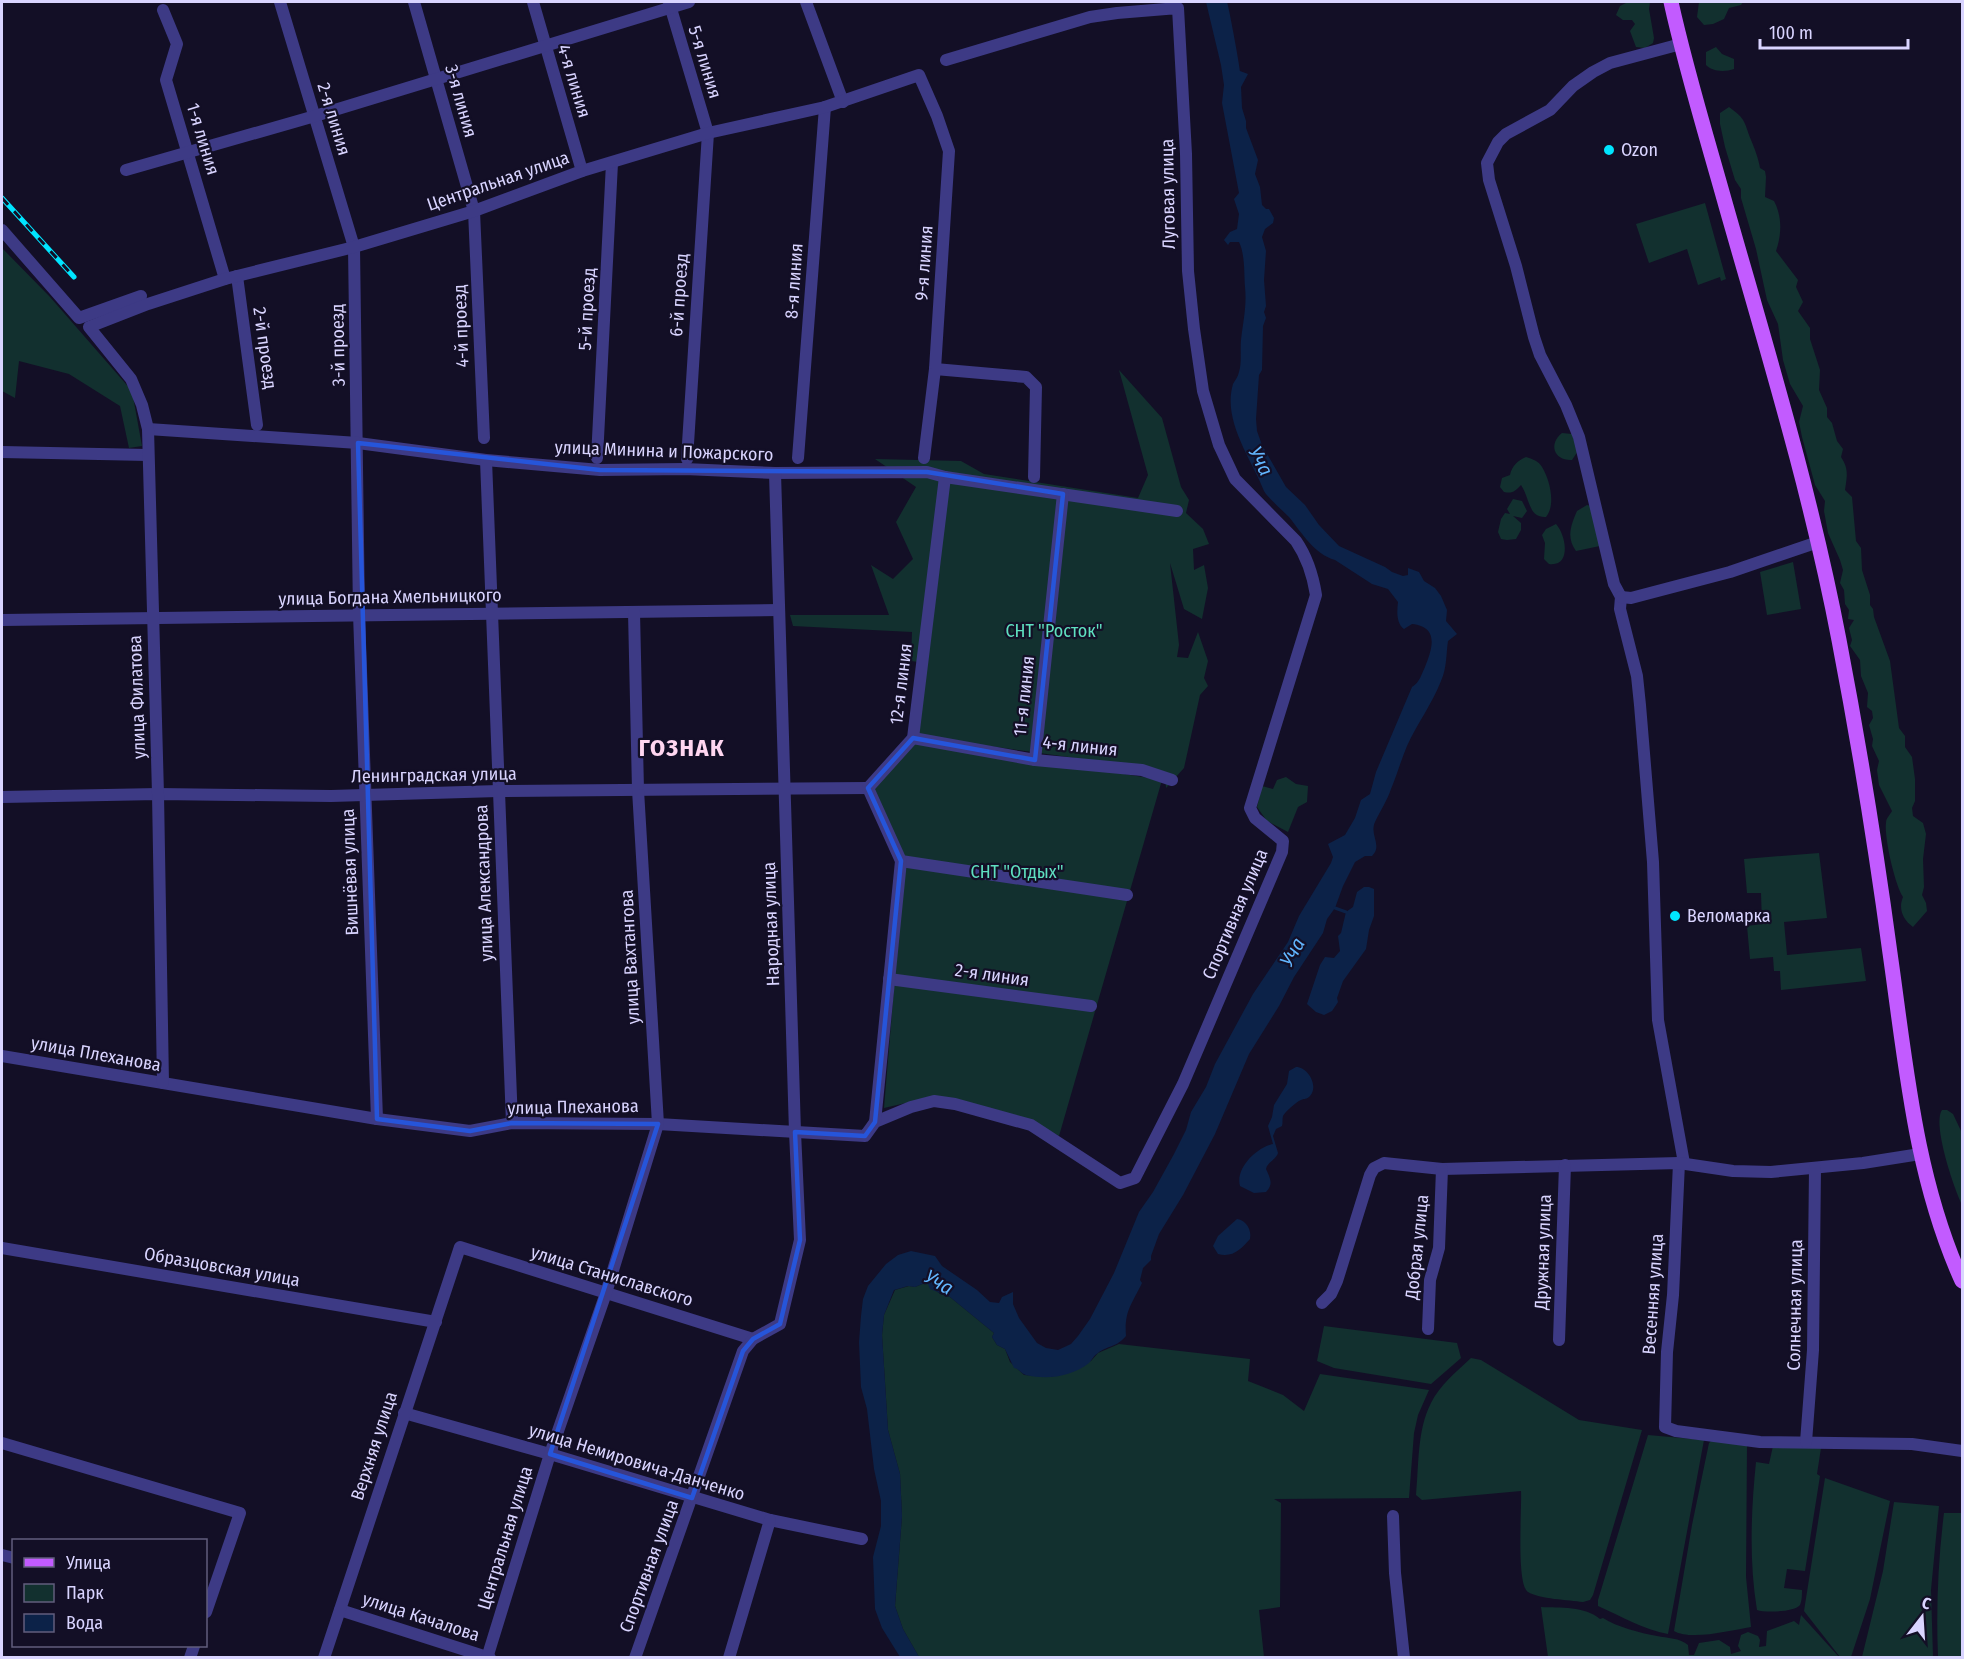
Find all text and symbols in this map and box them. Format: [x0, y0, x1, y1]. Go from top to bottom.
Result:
scale bar [1760, 12, 1908, 50]
text: 100 m [1769, 22, 1813, 44]
street label: 5-я линия [684, 23, 726, 101]
street label: 4-я линия [552, 42, 596, 120]
street label: 3-я линия [440, 62, 482, 140]
street label: 2-я линия [313, 80, 355, 158]
street label: 1-я линия [182, 101, 224, 177]
street label: Луговая улица [1156, 138, 1180, 249]
place label: Ozon [1621, 139, 1658, 161]
marker: Ozon [1602, 143, 1616, 157]
street label: Центральная улица [424, 146, 572, 216]
street label: 9-я линия [910, 225, 938, 301]
street label: 8-я линия [780, 242, 808, 320]
street label: 6-й проезд [665, 253, 693, 337]
street label: 5-й проезд [574, 267, 600, 351]
street label: 4-й проезд [449, 284, 473, 368]
street label: 3-й проезд [326, 304, 350, 386]
street label: 2-й проезд [248, 306, 282, 390]
street label: улица Минина и Пожарского [554, 436, 774, 466]
water label: Уча [1244, 442, 1278, 480]
street label: улица Богдана Хмельницкого [278, 584, 502, 610]
park label: СНТ "Росток" [1005, 620, 1103, 642]
street label: улица Филатова [124, 634, 150, 759]
street label: 12-я линия [885, 642, 917, 726]
street label: 11-я линия [1009, 655, 1039, 737]
street label: 4-я линия [1041, 731, 1119, 761]
district label: ГОЗНАК [639, 734, 725, 762]
street label: Ленинградская улица [351, 763, 517, 787]
street label: улица Александрова [470, 804, 498, 962]
street label: Вишнёвая улица [337, 808, 363, 936]
street label: Спортивная улица [1198, 845, 1272, 983]
street label: Народная улица [758, 861, 784, 987]
park label: СНТ "Отдых" [971, 861, 1063, 883]
street label: улица Вахтангова [615, 889, 645, 1025]
place label: Веломарка [1687, 905, 1771, 927]
marker: Веломарка [1668, 909, 1682, 923]
water label: Уча [1274, 933, 1310, 971]
street label: 2-я линия [954, 959, 1030, 991]
street label: улица Плеханова [29, 1032, 163, 1076]
street label: улица Плеханова [507, 1095, 639, 1119]
street label: Добрая улица [1400, 1193, 1433, 1302]
street label: Дружная улица [1530, 1194, 1556, 1311]
street label: Весенняя улица [1638, 1233, 1668, 1355]
street label: Солнечная улица [1783, 1239, 1807, 1371]
street label: улица Станиславского [528, 1241, 696, 1311]
street label: Образцовская улица [142, 1242, 302, 1292]
water label: Уча [920, 1264, 958, 1300]
street label: Верхняя улица [346, 1389, 402, 1503]
street label: улица Немировича-Данченко [526, 1419, 748, 1505]
street label: Центральная улица [473, 1463, 537, 1613]
street label: Спортивная улица [615, 1496, 683, 1635]
legend [12, 1539, 207, 1647]
text: Улица [65, 1552, 111, 1574]
text: Парк [66, 1582, 104, 1604]
north arrow [1892, 1587, 1952, 1647]
street label: улица Качалова [360, 1588, 482, 1646]
text: С [1919, 1593, 1934, 1614]
text: Вода [66, 1612, 103, 1634]

